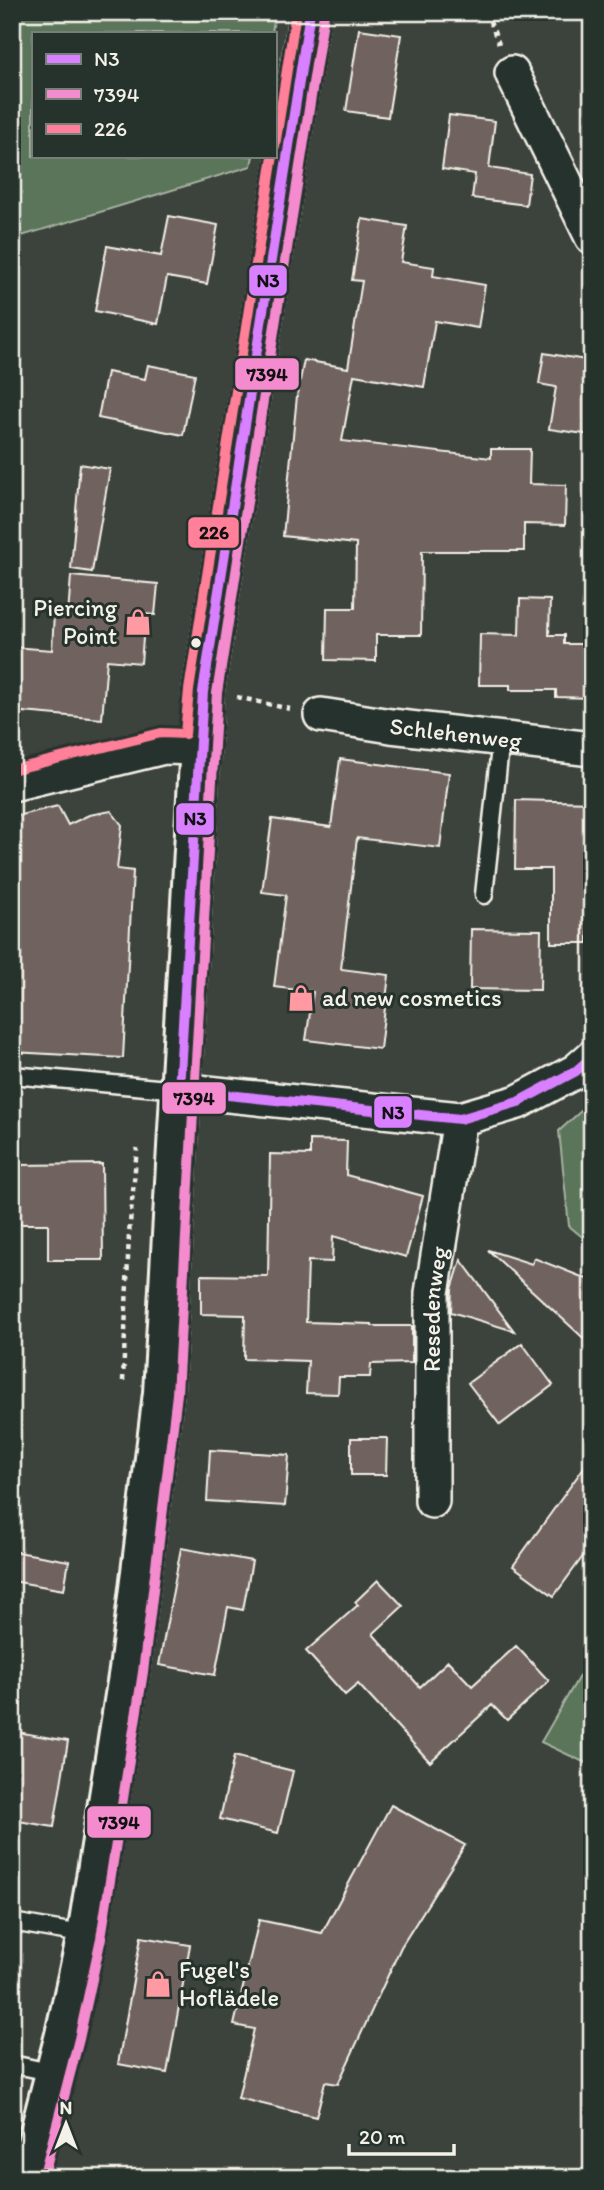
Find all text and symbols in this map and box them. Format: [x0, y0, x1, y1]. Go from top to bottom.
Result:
legend [32, 32, 276, 158]
text: N3 [94, 46, 120, 71]
text: 7394 [94, 82, 140, 107]
text: 226 [94, 116, 127, 141]
line badge: N3 [248, 264, 288, 297]
text: N3 [256, 269, 280, 292]
line badge: 7394 [234, 357, 300, 391]
text: 7394 [245, 363, 288, 386]
line badge: 226 [187, 516, 240, 549]
text: 226 [199, 521, 229, 544]
place label: Piercing Point [33, 593, 118, 650]
shop icon: Piercing Point [123, 607, 153, 637]
unlabelled marker [189, 636, 203, 650]
street label: Schlehenweg [388, 711, 524, 755]
line badge: N3 [175, 802, 215, 836]
text: N3 [183, 807, 207, 830]
shop icon: ad new cosmetics [286, 983, 316, 1013]
place label: ad new cosmetics [322, 983, 502, 1012]
line badge: 7394 [161, 1081, 227, 1115]
text: 7394 [172, 1087, 215, 1110]
line badge: N3 [373, 1095, 413, 1129]
text: N3 [381, 1101, 405, 1124]
street label: Resedenweg [416, 1243, 453, 1372]
line badge: 7394 [86, 1805, 152, 1839]
text: 7394 [97, 1811, 140, 1834]
place label: Fugel's Hoflädele [179, 1955, 279, 2012]
shop icon: Fugel's Hoflädele [143, 1969, 173, 1999]
north arrow [32, 2088, 102, 2158]
text: N [60, 2096, 72, 2119]
scale bar [349, 2113, 454, 2157]
text: 20 m [359, 2124, 406, 2149]

